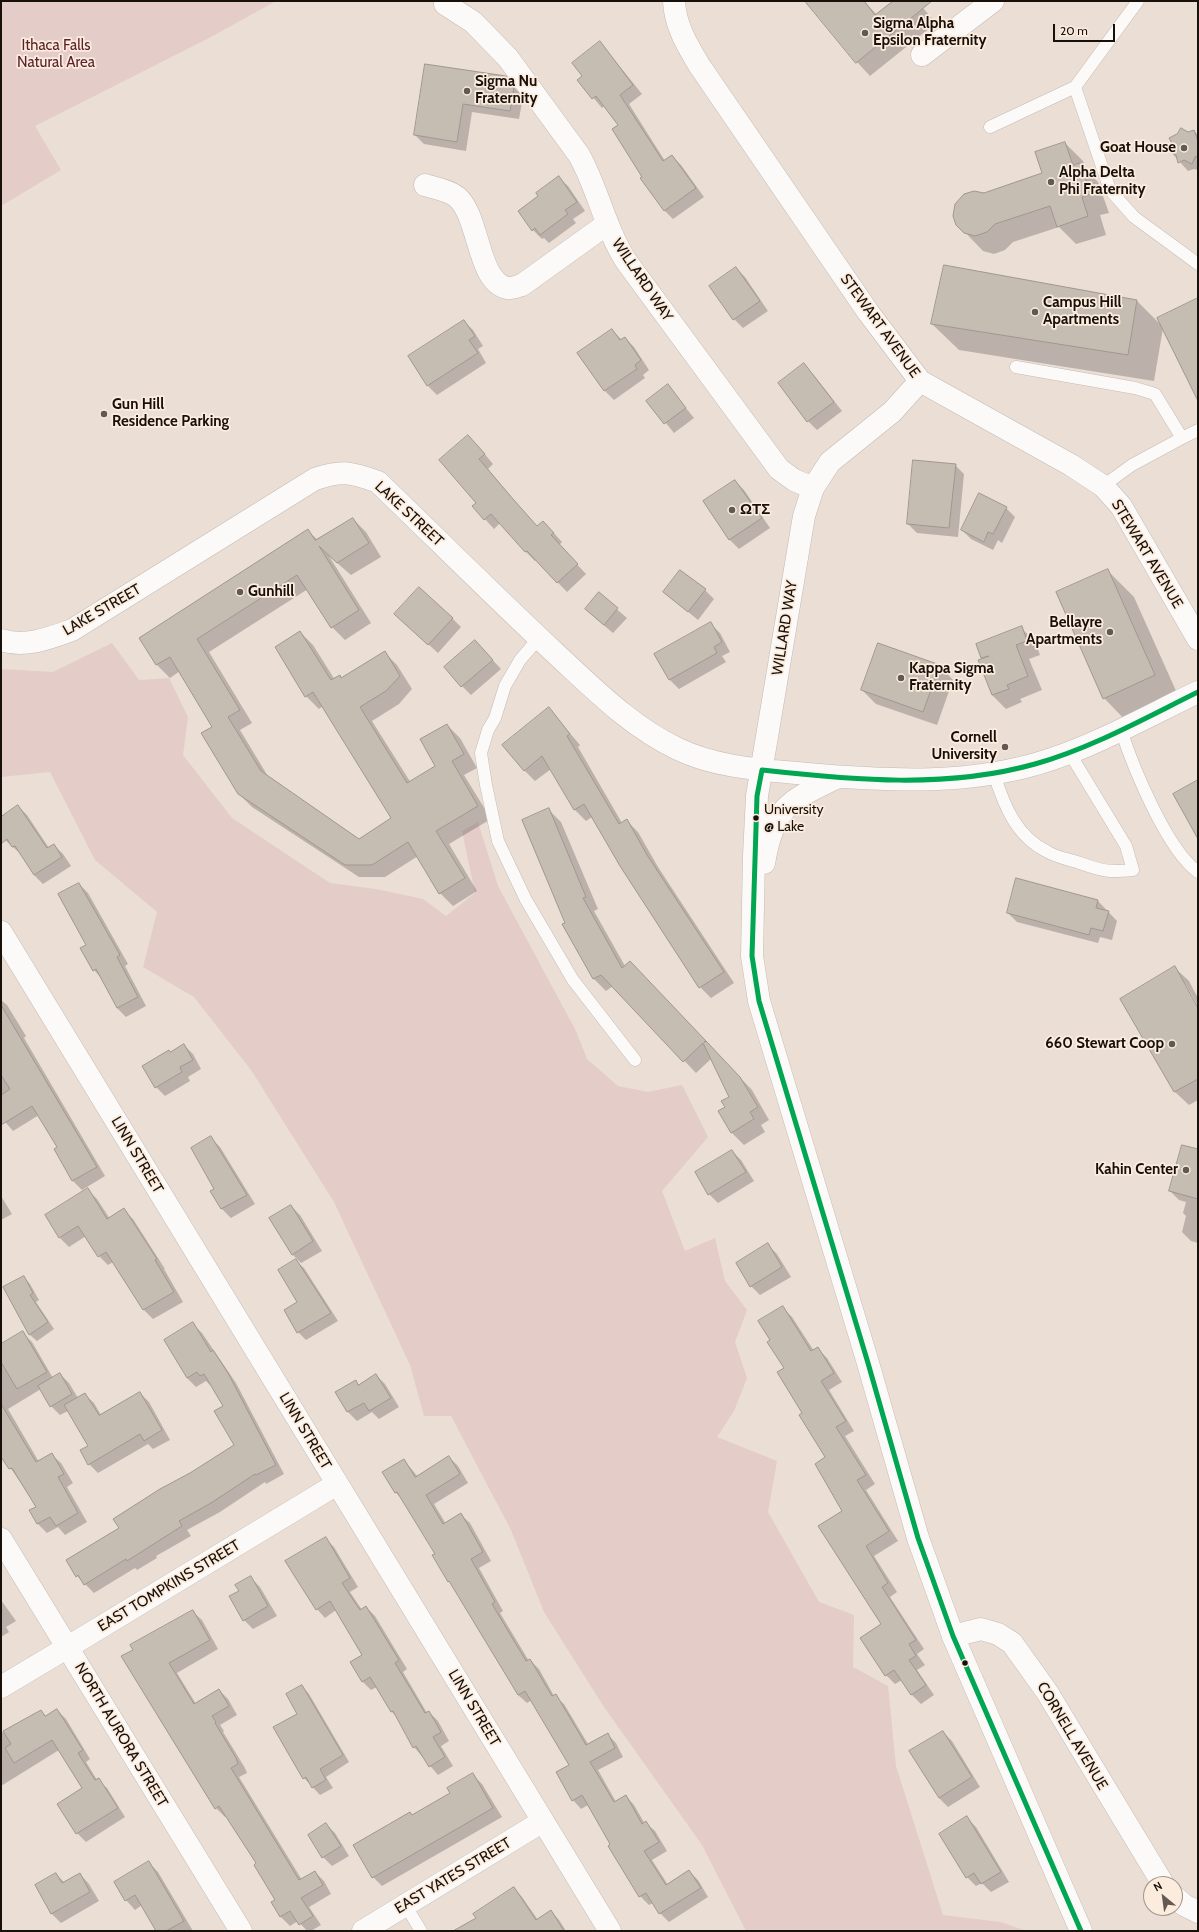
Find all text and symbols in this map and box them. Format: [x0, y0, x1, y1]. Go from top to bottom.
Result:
place label: Sigma Alpha Epsilon Fraternity [873, 15, 987, 50]
scale bar [1055, 16, 1117, 42]
text: 20 m [1060, 23, 1088, 38]
marker: Sigma Alpha Epsilon Fraternity [860, 28, 870, 38]
park label: Ithaca Falls Natural Area [17, 37, 95, 72]
place label: Sigma Nu Fraternity [475, 73, 537, 108]
marker: Sigma Nu Fraternity [462, 86, 472, 96]
place label: Goat House [1100, 139, 1176, 157]
marker: Goat House [1179, 143, 1189, 153]
place label: Alpha Delta Phi Fraternity [1059, 164, 1146, 199]
marker: Alpha Delta Phi Fraternity [1046, 177, 1056, 187]
street label: WILLARD WAY [608, 235, 676, 325]
street label: STEWART AVENUE [836, 271, 924, 381]
place label: Campus Hill Apartments [1043, 294, 1122, 329]
marker: Campus Hill Apartments [1030, 307, 1040, 317]
place label: Gun Hill Residence Parking [112, 396, 229, 431]
marker: Gun Hill Residence Parking [99, 409, 109, 419]
street label: LAKE STREET [371, 478, 447, 550]
street label: STEWART AVENUE [1107, 496, 1187, 612]
place label: ΩΤΣ [740, 501, 770, 519]
marker: ΩΤΣ [727, 505, 737, 515]
street label: WILLARD WAY [769, 579, 801, 677]
street label: LAKE STREET [60, 580, 144, 640]
place label: Gunhill [248, 583, 294, 601]
marker: Gunhill [235, 587, 245, 597]
place label: Bellayre Apartments [1026, 614, 1102, 649]
marker: Bellayre Apartments [1105, 627, 1115, 637]
place label: Kappa Sigma Fraternity [909, 660, 994, 695]
marker: Kappa Sigma Fraternity [896, 673, 906, 683]
place label: Cornell University [931, 729, 997, 764]
marker: Cornell University [1000, 742, 1010, 752]
place label: University @ Lake [764, 802, 824, 834]
marker: University @ Lake [751, 813, 761, 823]
place label: 660 Stewart Coop [1045, 1035, 1164, 1053]
marker: 660 Stewart Coop [1167, 1039, 1177, 1049]
street label: LINN STREET [107, 1113, 167, 1197]
place label: Kahin Center [1095, 1161, 1178, 1179]
marker: Kahin Center [1181, 1165, 1191, 1175]
street label: LINN STREET [275, 1389, 335, 1473]
street label: EAST TOMPKINS STREET [95, 1536, 243, 1636]
unlabelled marker [960, 1658, 970, 1668]
street label: NORTH AURORA STREET [71, 1659, 171, 1811]
street label: LINN STREET [444, 1666, 504, 1750]
street label: CORNELL AVENUE [1033, 1679, 1111, 1793]
street label: EAST YATES STREET [392, 1834, 514, 1918]
north arrow [1143, 1876, 1183, 1916]
text: N [1151, 1878, 1164, 1894]

